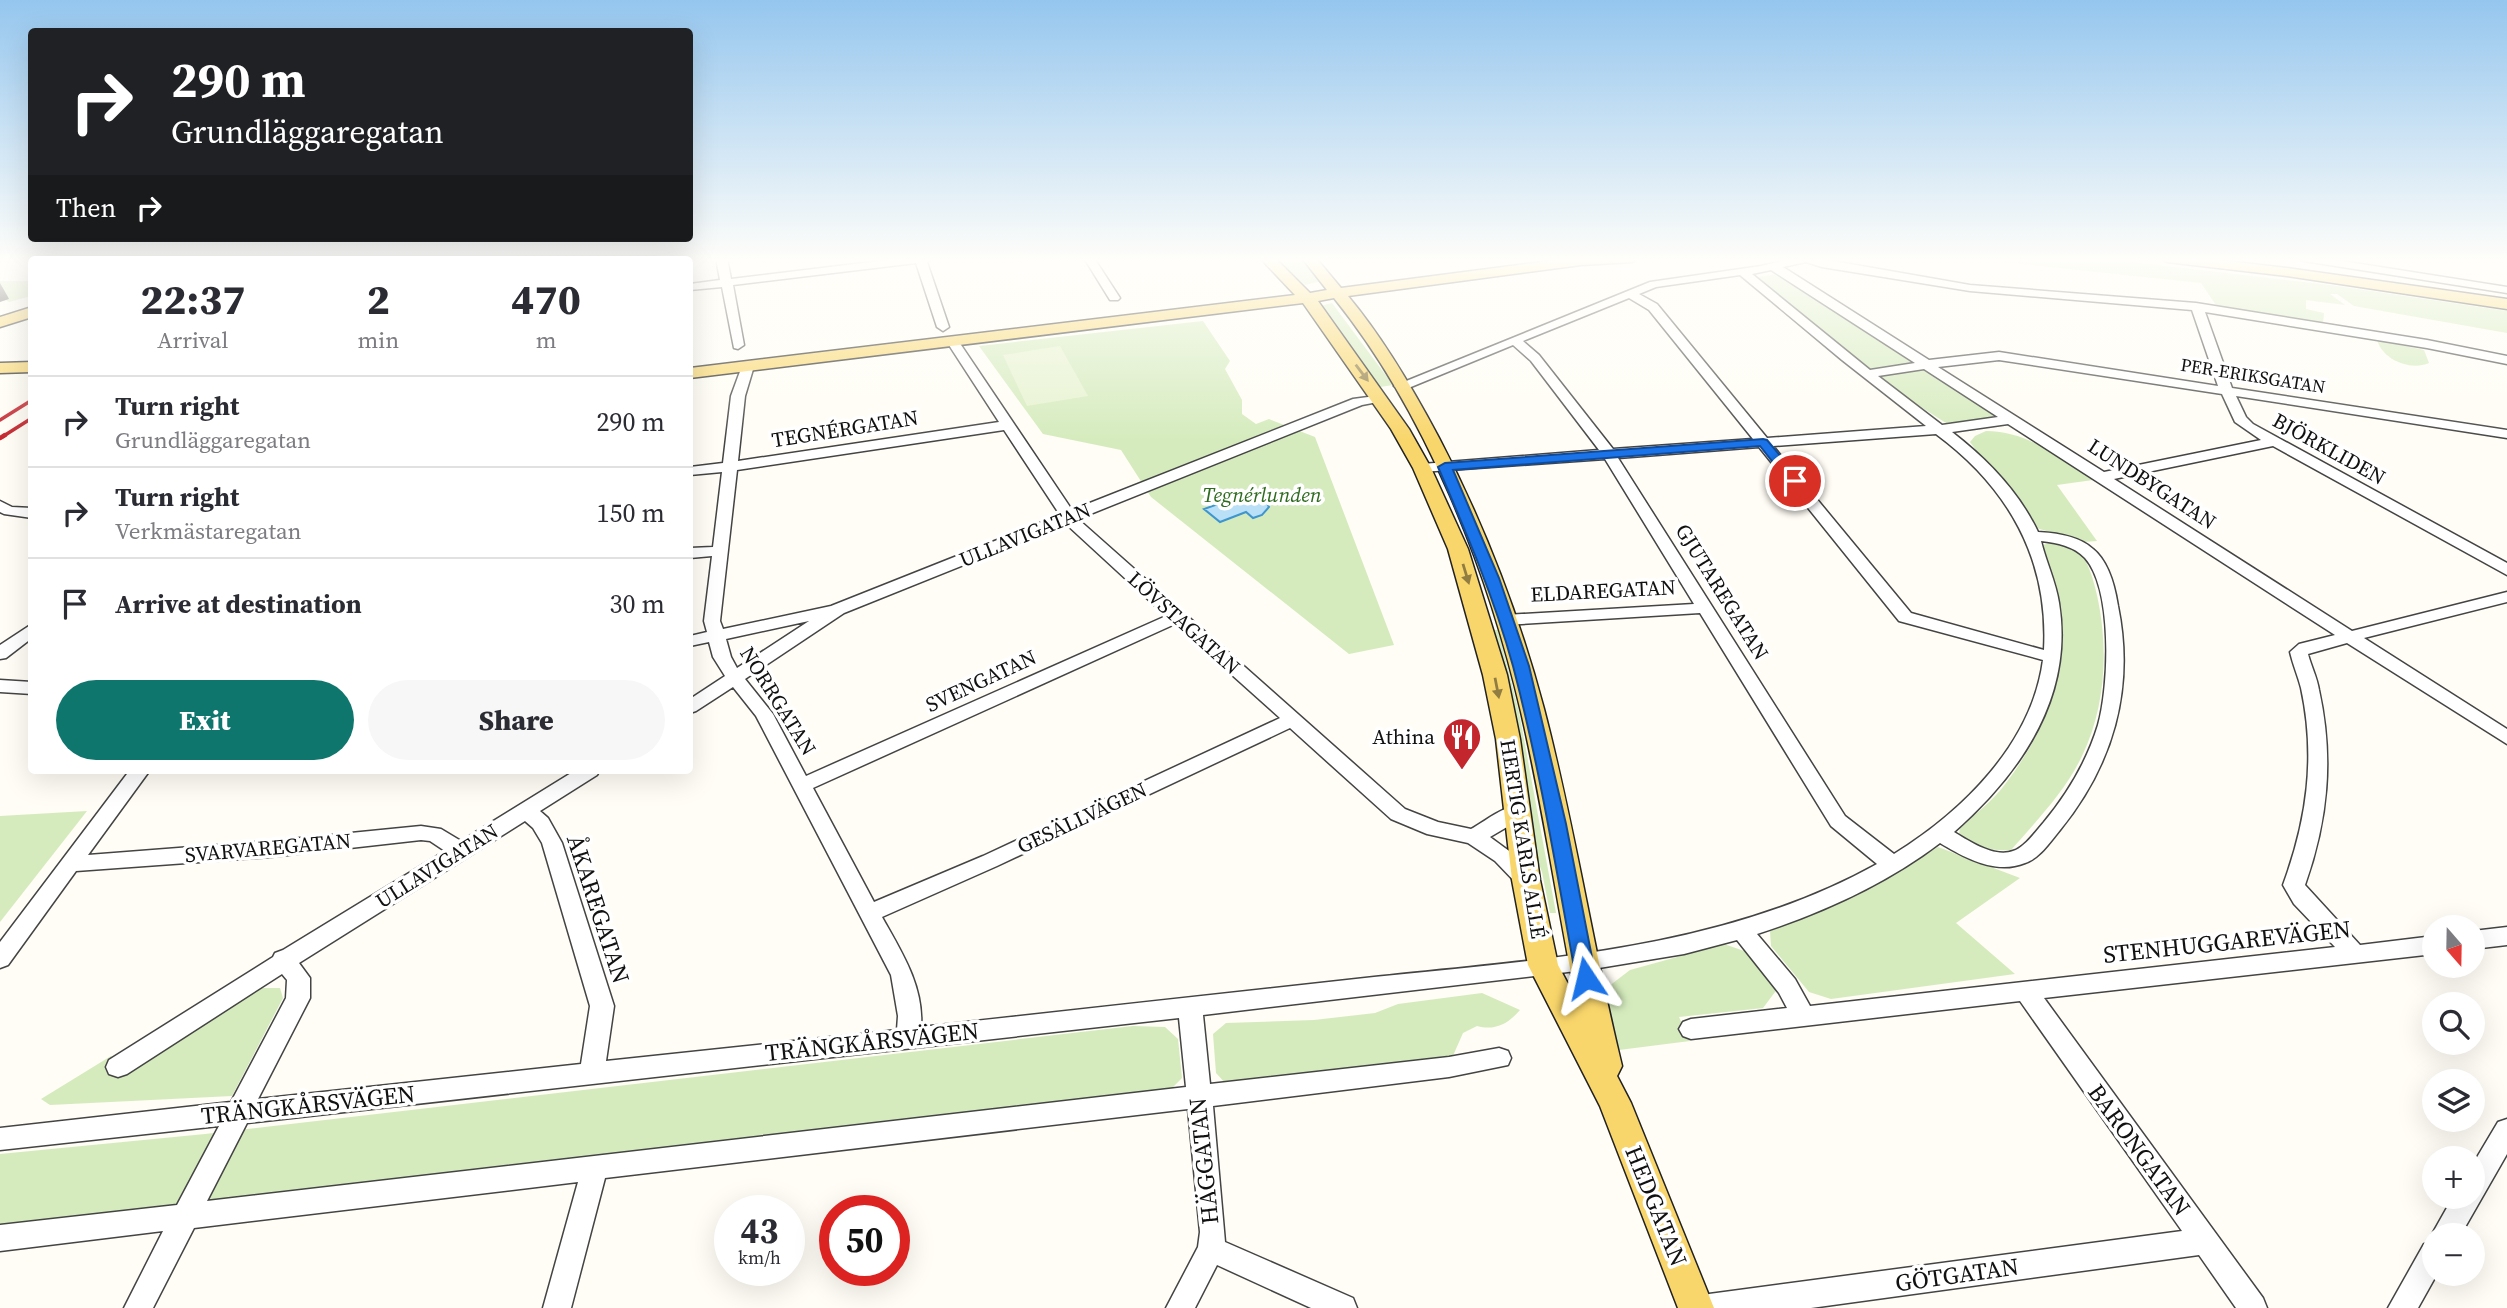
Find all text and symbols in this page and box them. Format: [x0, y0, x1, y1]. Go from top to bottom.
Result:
text: 290 m [171, 46, 306, 113]
icon: right [56, 56, 147, 147]
text: Grundläggaregatan [171, 110, 444, 154]
icon: right [130, 189, 168, 227]
text: Then [56, 190, 116, 226]
text: 22:37 [140, 270, 245, 328]
text: 2 [367, 270, 390, 328]
text: 470 [511, 270, 581, 328]
text: Arrival [157, 324, 228, 356]
text: min [358, 324, 399, 356]
text: m [536, 324, 556, 356]
street label: PER-ERIKSGATAN [2179, 352, 2327, 399]
one-way arrow [1355, 364, 1369, 382]
text: Turn right [115, 388, 239, 424]
icon: right [56, 403, 94, 441]
street label: TEGNÉRGATAN [770, 403, 920, 454]
text: 290 m [597, 404, 665, 440]
street label: BJÖRKLIDEN [2268, 406, 2391, 492]
text: Grundläggaregatan [115, 424, 311, 456]
street label: LUNDBYGATAN [2082, 431, 2222, 536]
pin [1765, 451, 1825, 511]
icon: arrive [1776, 462, 1814, 500]
text: Turn right [115, 479, 239, 515]
park label: Tegnérlunden [1202, 480, 1322, 509]
icon: right [56, 494, 94, 532]
text: 150 m [597, 495, 665, 531]
street label: ULLAVIGATAN [955, 495, 1095, 574]
text: Verkmästaregatan [115, 515, 302, 547]
street label: GJUTAREGATAN [1669, 518, 1776, 665]
street label: LÖVSTAGATAN [1122, 564, 1247, 681]
one-way arrow [1461, 564, 1472, 585]
street label: ELDAREGATAN [1529, 572, 1676, 609]
icon: arrive [56, 585, 94, 623]
text: Arrive at destination [115, 586, 362, 622]
text: 30 m [610, 586, 665, 622]
street label: NORRGATAN [733, 641, 823, 761]
street label: SVENGATAN [921, 642, 1041, 719]
one-way arrow [1492, 677, 1503, 699]
button: Exit [56, 680, 354, 760]
button: Share [368, 680, 665, 760]
restaurant icon: Athina [1441, 716, 1483, 771]
place label: Athina [1372, 722, 1435, 751]
street label: HERTIG KARLS ALLÉ [1493, 737, 1554, 941]
street label: GESÄLLVÄGEN [1012, 775, 1151, 860]
street label: ULLAVIGATAN [370, 816, 504, 915]
street label: SVARVAREGATAN [184, 826, 352, 869]
street label: ÅKAREGATAN [559, 830, 638, 987]
street label: STENHUGGAREVÄGEN [2102, 912, 2352, 971]
north arrow [2422, 915, 2485, 978]
map controls [2422, 915, 2485, 1286]
position arrow [1549, 941, 1623, 1015]
button: search [2422, 992, 2485, 1055]
street label: TRÄNGKÅRSVÄGEN [763, 1014, 981, 1069]
button: layers [2422, 1069, 2485, 1132]
street label: TRÄNGKÅRSVÄGEN [199, 1077, 417, 1132]
street label: BARONGATAN [2080, 1077, 2198, 1222]
street label: HÄGGATAN [1180, 1096, 1227, 1226]
street label: HEDGATAN [1617, 1141, 1696, 1271]
button: + [2422, 1146, 2485, 1209]
speed limit sign: 50 [819, 1195, 910, 1286]
text: 43 [741, 1207, 778, 1255]
button: − [2422, 1223, 2485, 1286]
text: km/h [738, 1245, 781, 1270]
street label: GÖTGATAN [1893, 1250, 2021, 1299]

